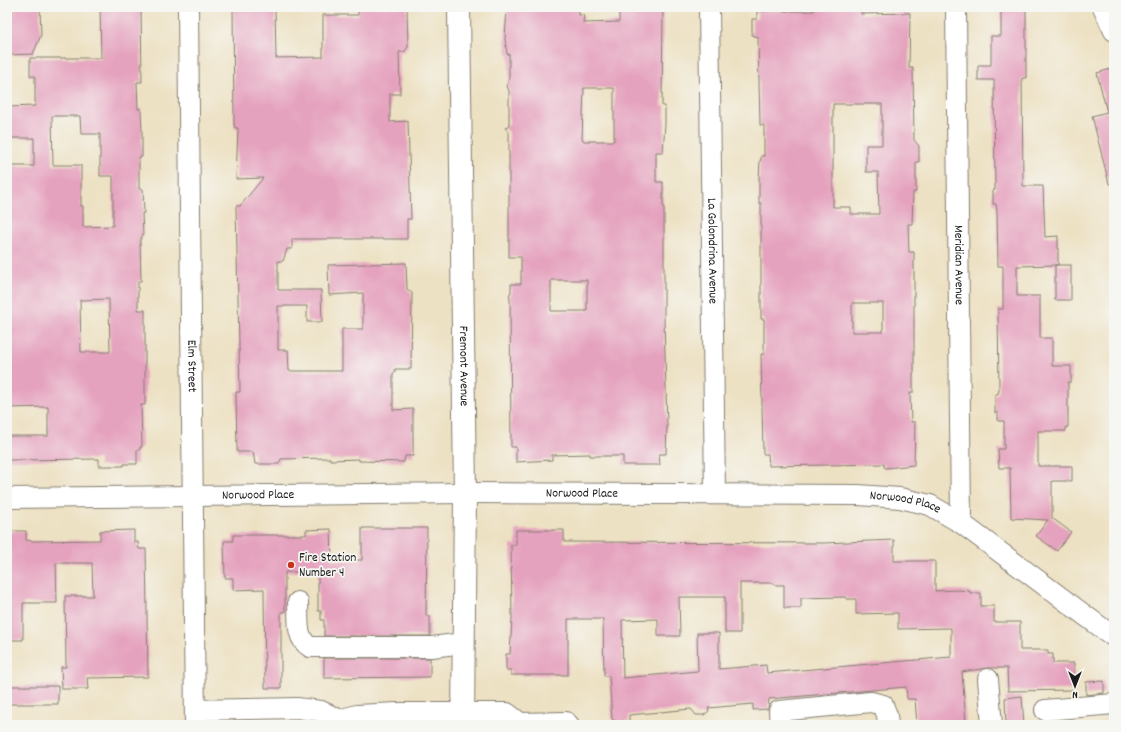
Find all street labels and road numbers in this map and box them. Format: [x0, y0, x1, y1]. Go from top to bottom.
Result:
street label: La Golondrina Avenue [702, 198, 722, 304]
street label: Meridian Avenue [949, 225, 968, 305]
street label: Fremont Avenue [453, 326, 473, 407]
street label: Elm Street [182, 340, 201, 393]
street label: Norwood Place [546, 484, 618, 503]
street label: Norwood Place [222, 485, 294, 505]
street label: Norwood Place [869, 486, 945, 519]

